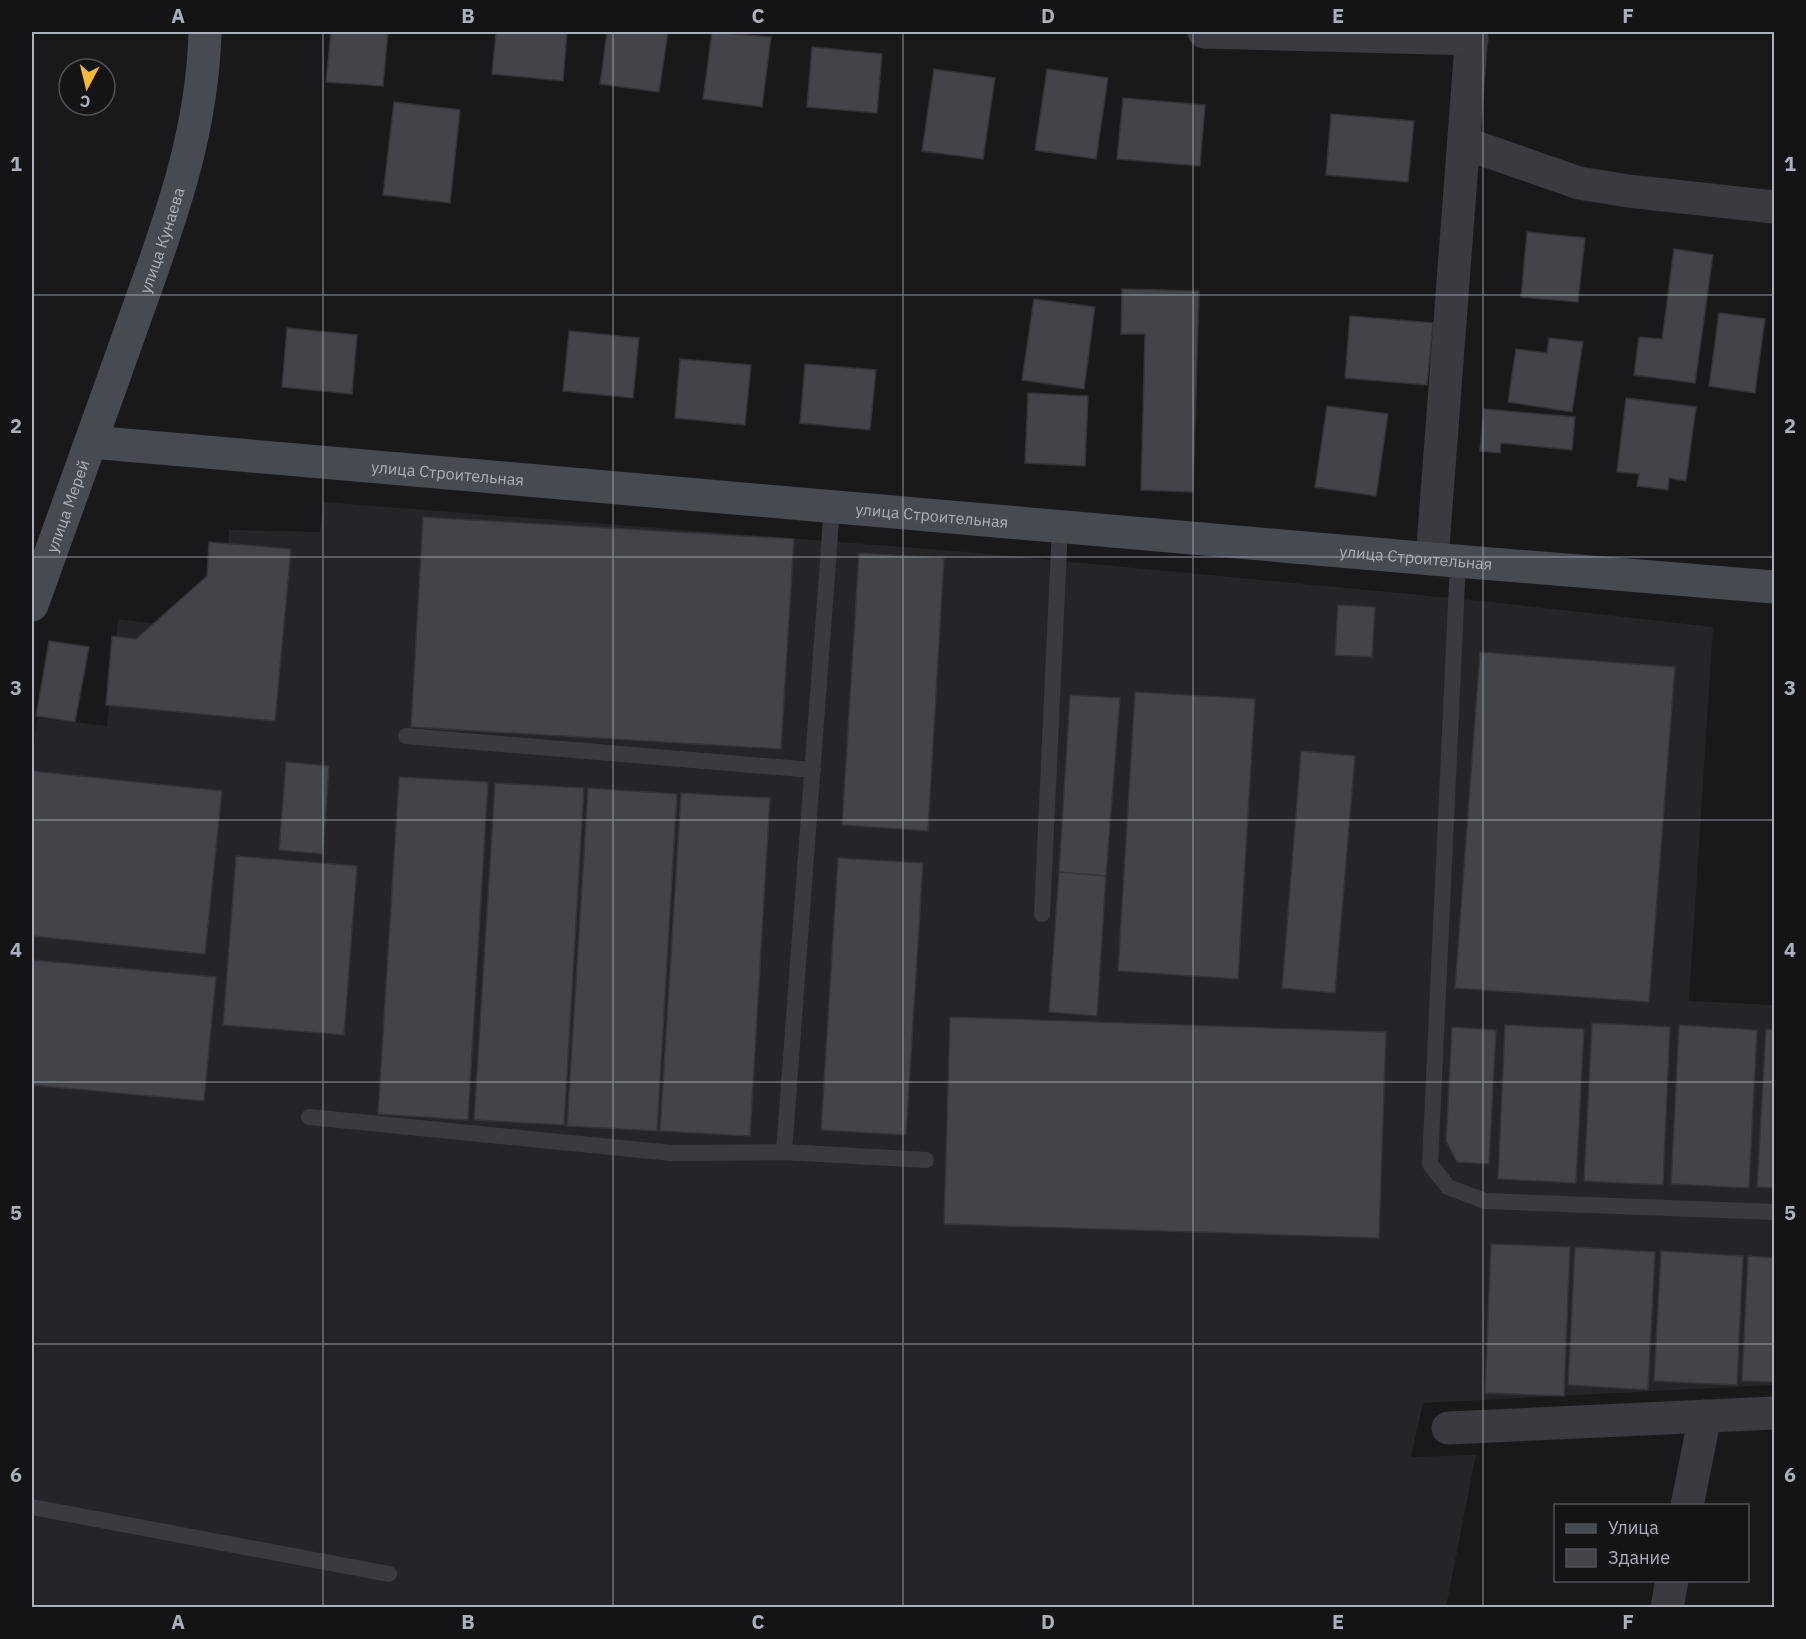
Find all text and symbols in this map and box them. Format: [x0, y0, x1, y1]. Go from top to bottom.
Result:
text: A [171, 2, 185, 29]
text: B [461, 2, 475, 29]
text: C [751, 2, 765, 29]
text: D [1041, 2, 1055, 29]
text: E [1332, 2, 1344, 29]
text: F [1622, 2, 1634, 29]
north arrow [57, 57, 117, 117]
text: С [79, 91, 92, 112]
text: 1 [10, 150, 22, 177]
text: 1 [1784, 150, 1796, 177]
street label: улица Кунаева [135, 185, 189, 296]
text: 2 [10, 412, 22, 439]
text: 2 [1784, 412, 1796, 439]
street label: улица Строительная [370, 456, 525, 490]
street label: улица Мерей [42, 457, 93, 555]
street label: улица Строительная [855, 499, 1009, 532]
street label: улица Строительная [1339, 541, 1493, 574]
text: 3 [10, 674, 22, 701]
text: 3 [1784, 674, 1796, 701]
text: 4 [10, 936, 22, 963]
text: 4 [1784, 936, 1796, 963]
text: 5 [10, 1199, 22, 1226]
text: 5 [1784, 1199, 1796, 1226]
text: 6 [10, 1461, 22, 1488]
text: 6 [1784, 1461, 1796, 1488]
legend [1554, 1504, 1749, 1582]
text: Улица [1608, 1516, 1659, 1539]
text: Здание [1608, 1546, 1670, 1569]
text: A [171, 1608, 185, 1635]
text: B [461, 1608, 475, 1635]
text: C [751, 1608, 765, 1635]
text: D [1041, 1608, 1055, 1635]
text: E [1332, 1608, 1344, 1635]
text: F [1622, 1608, 1634, 1635]

